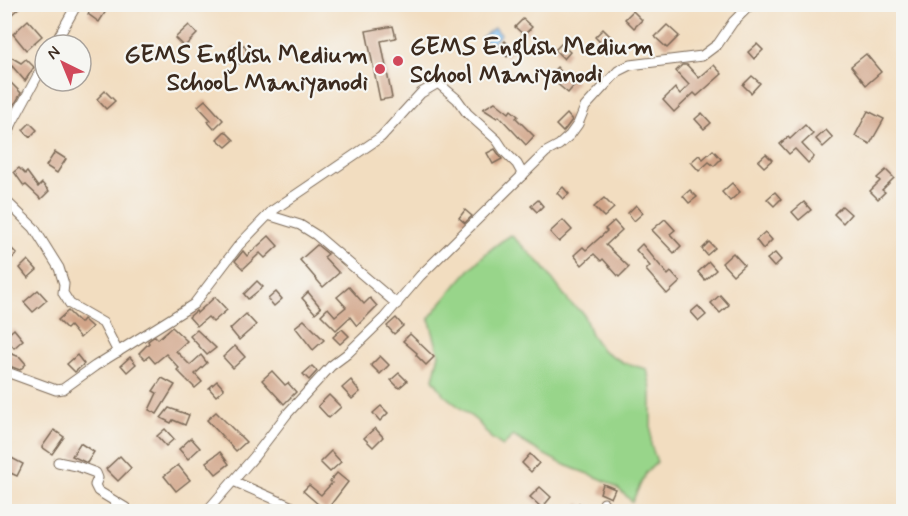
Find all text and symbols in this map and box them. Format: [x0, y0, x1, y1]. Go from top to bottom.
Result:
place label: GEMS English Medium School Maniyanodi [410, 32, 654, 91]
north arrow [33, 33, 93, 93]
place label: GEMS English Medium SchooL Maniyanodi [124, 40, 369, 99]
text: N [43, 42, 65, 64]
marker: GEMS English Medium School Maniyanodi [391, 54, 405, 68]
marker: GEMS English Medium SchooL Maniyanodi [373, 62, 387, 76]

